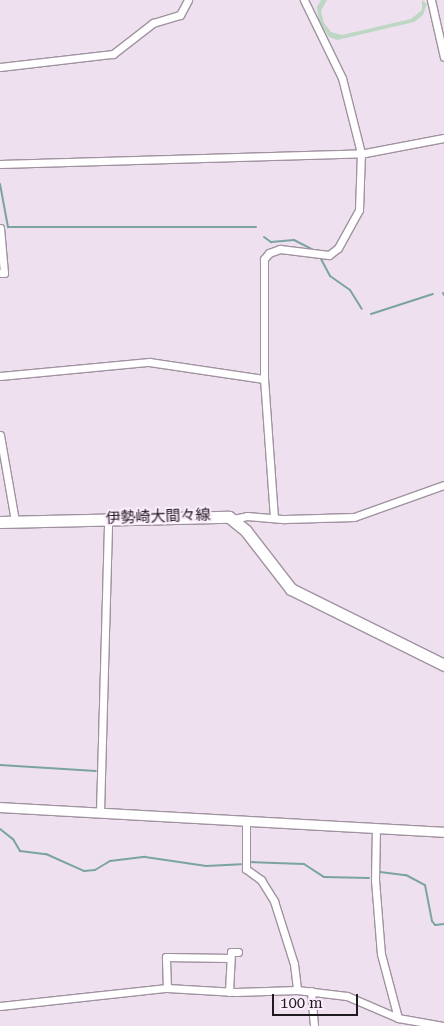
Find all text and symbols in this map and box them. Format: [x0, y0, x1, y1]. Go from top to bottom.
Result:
street label: 伊勢崎大間々線 [105, 506, 211, 528]
scale bar [274, 984, 360, 1016]
text: 100 m [280, 994, 323, 1012]

